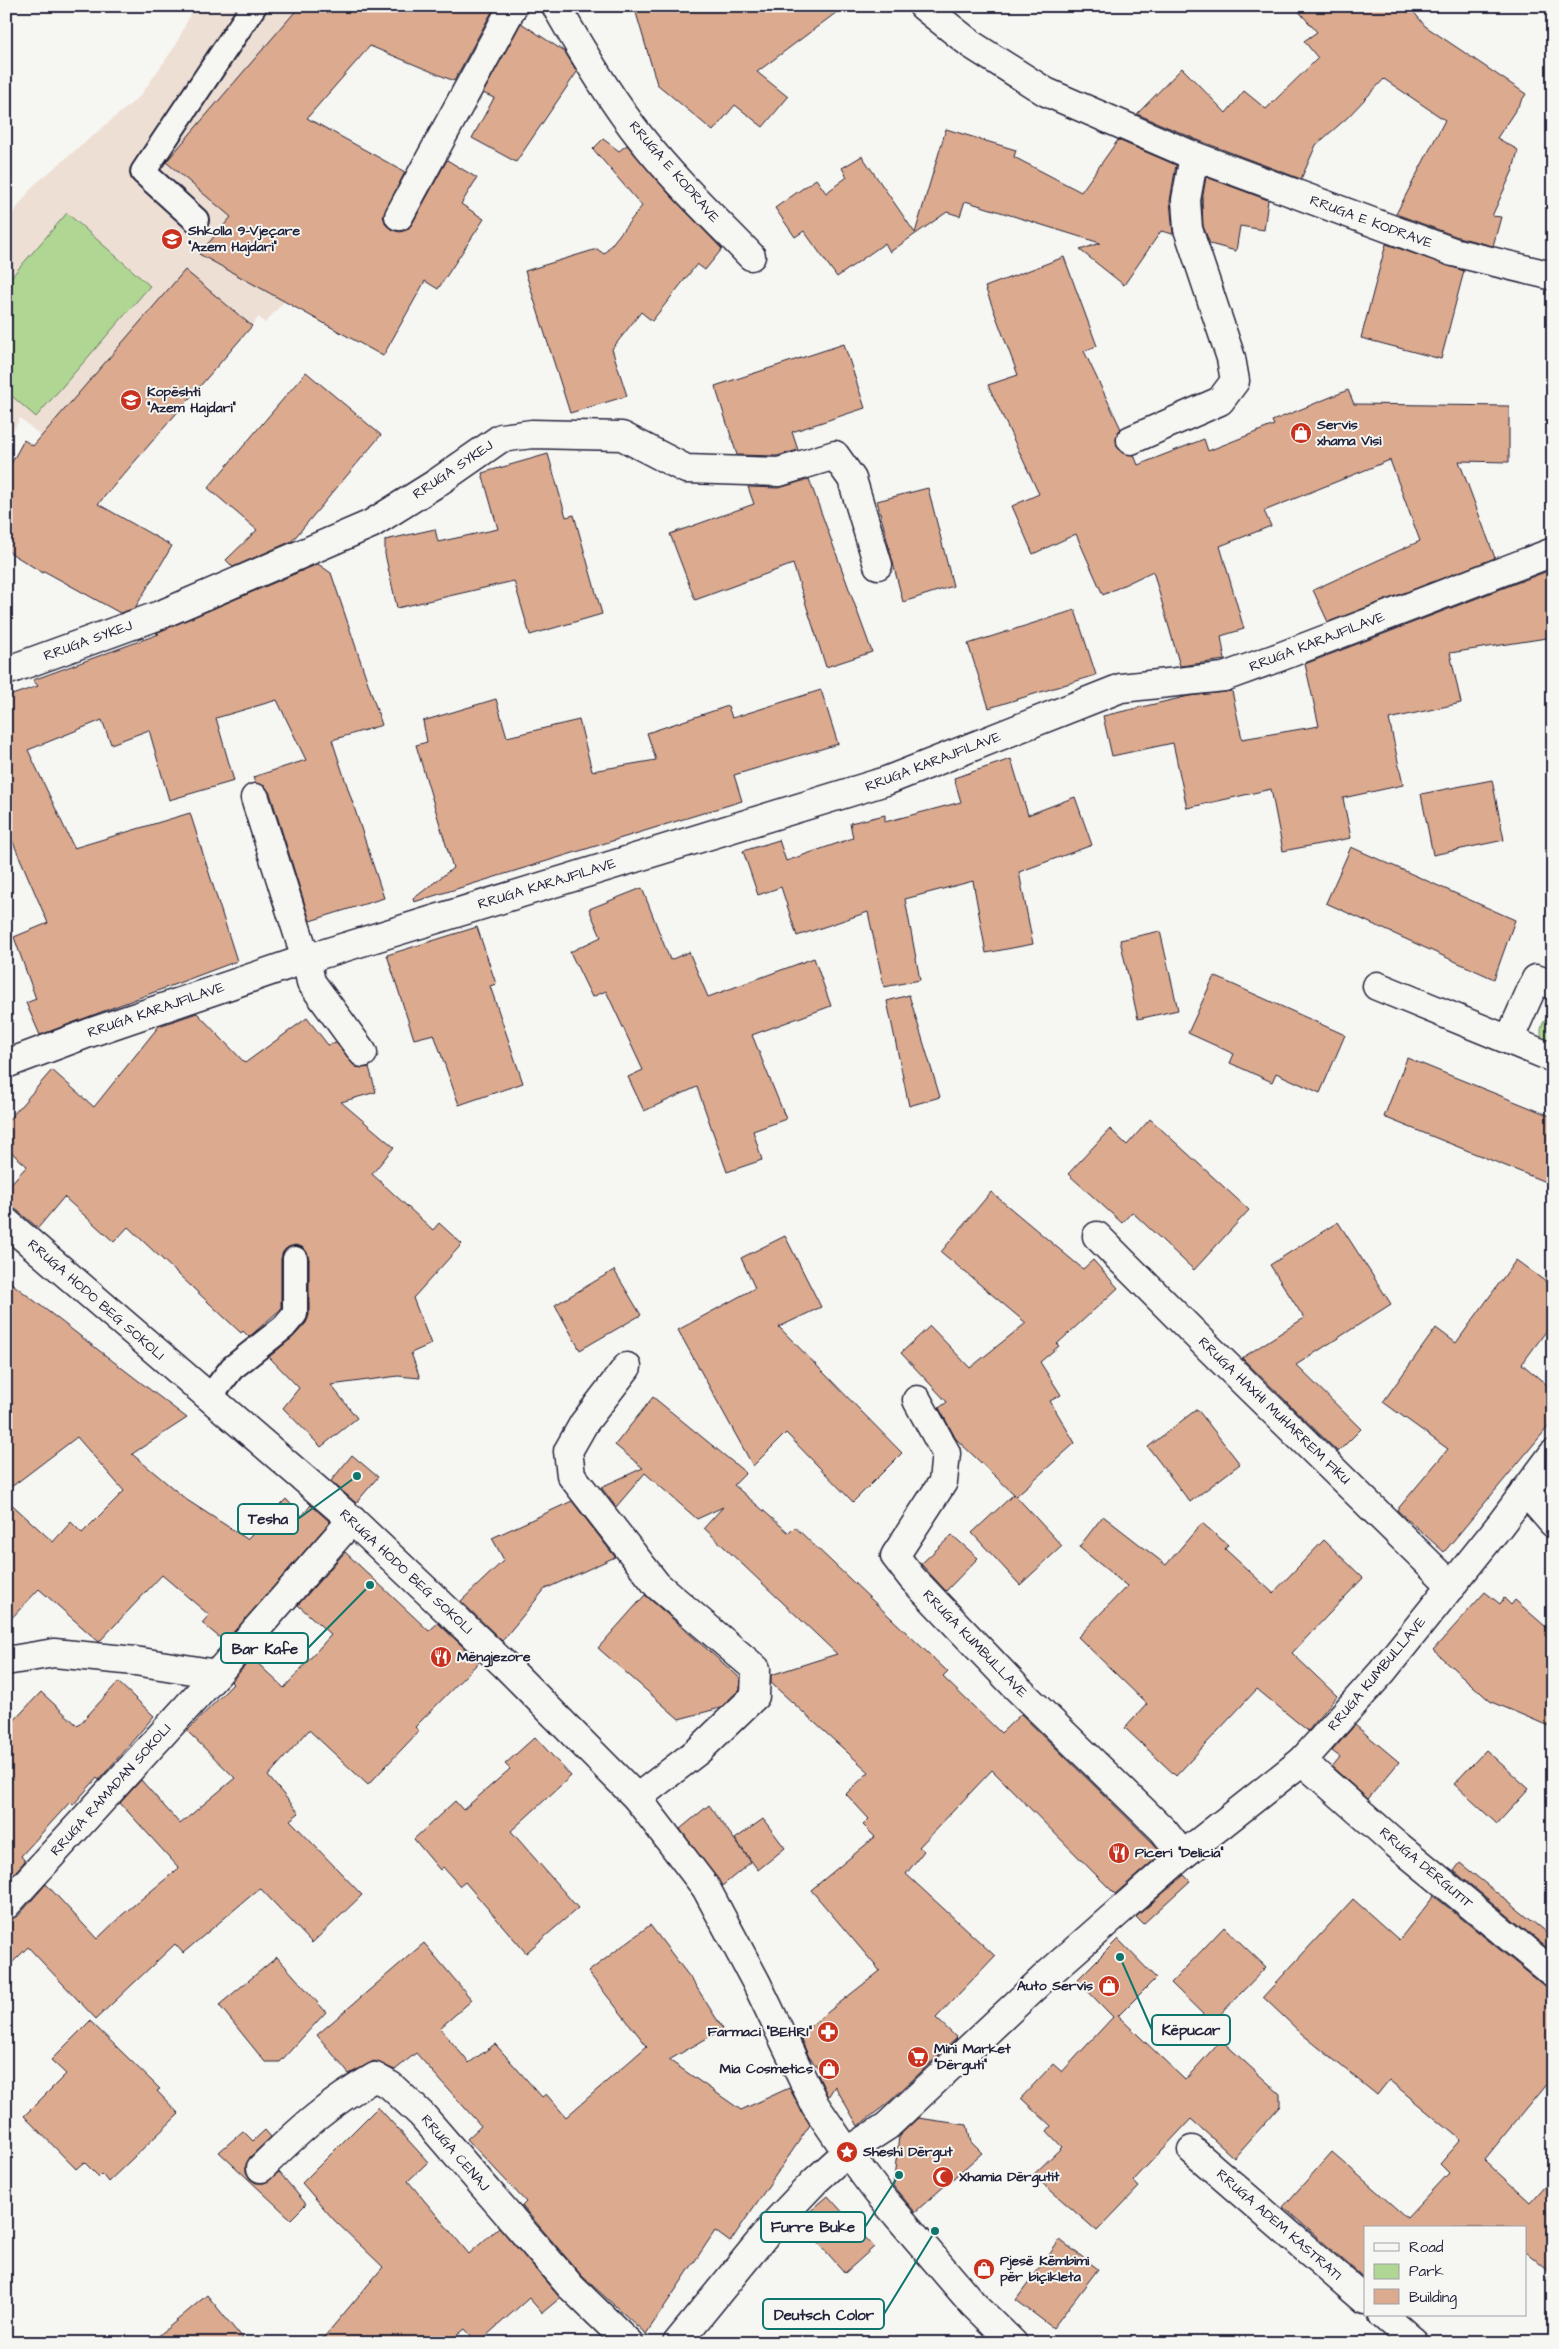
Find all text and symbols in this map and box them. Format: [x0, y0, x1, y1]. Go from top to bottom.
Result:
street label: RRUGA E KODRAVE [624, 117, 724, 228]
street label: RRUGA E KODRAVE [1307, 191, 1436, 254]
place label: Shkolla 9-Vjeçare "Azem Hajdari" [187, 221, 300, 257]
school or university icon: Shkolla 9-Vjeçare "Azem Hajdari" [160, 227, 184, 251]
place label: Kopështi "Azem Hajdari" [147, 382, 237, 418]
school or university icon: Kopështi "Azem Hajdari" [119, 388, 143, 412]
place label: Servis xhama Visi [1316, 415, 1382, 451]
shop icon: Servis xhama Visi [1289, 421, 1313, 445]
street label: RRUGA SYKEJ [409, 435, 498, 504]
street label: RRUGA KARAJFILAVE [1246, 607, 1388, 677]
street label: RRUGA SYKEJ [41, 616, 136, 666]
street label: RRUGA KARAJFILAVE [862, 727, 1004, 797]
street label: RRUGA KARAJFILAVE [475, 853, 619, 915]
street label: RRUGA KARAJFILAVE [85, 977, 228, 1043]
street label: RRUGA HODO BEG SOKOLI [23, 1235, 169, 1365]
street label: RRUGA HAXHI MUHARREM FIKU [1193, 1333, 1355, 1489]
callout: Tesha [238, 1504, 298, 1534]
street label: RRUGA HODO BEG SOKOLI [335, 1505, 477, 1639]
text: Tesha [247, 1509, 288, 1530]
street label: RRUGA KUMBULLAVE [918, 1586, 1032, 1703]
street label: RRUGA KUMBULLAVE [1323, 1612, 1431, 1735]
callout: Bar Kafe [221, 1633, 308, 1663]
text: Bar Kafe [232, 1639, 298, 1660]
restaurant icon: Mëngjezore [429, 1645, 453, 1669]
place label: Mëngjezore [457, 1647, 531, 1668]
street label: RRUGA RAMADAN SOKOLI [46, 1719, 176, 1861]
street label: RRUGA DËRGUTIT [1375, 1823, 1477, 1913]
restaurant icon: Piceri "Delicia" [1107, 1841, 1131, 1865]
place label: Piceri "Delicia" [1135, 1843, 1224, 1863]
shop icon: Auto Servis [1097, 1974, 1121, 1998]
place label: Auto Servis [1017, 1976, 1093, 1996]
callout: Këpucar [1152, 2015, 1230, 2045]
pharmacy icon: Farmaci "BEHRI" [816, 2020, 840, 2044]
text: Këpucar [1162, 2020, 1221, 2041]
place label: Farmaci "BEHRI" [707, 2022, 813, 2042]
place label: Mini Market "Dërguti" [934, 2039, 1011, 2076]
supermarket icon: Mini Market "Dërguti" [906, 2045, 930, 2069]
shop icon: Mia Cosmetics [817, 2057, 841, 2081]
place label: Mia Cosmetics [720, 2059, 813, 2079]
street label: RRUGA CENAJ [416, 2110, 494, 2196]
place icon: Sheshi Dërgut [835, 2140, 859, 2164]
place label: Sheshi Dërgut [862, 2142, 953, 2163]
mosque icon: Xhamia Dërgutit [931, 2165, 955, 2189]
street label: RRUGA ADEM KASTRATI [1212, 2165, 1346, 2285]
place label: Xhamia Dërgutit [959, 2167, 1060, 2188]
callout: Furre Buke [761, 2212, 865, 2242]
text: Furre Buke [771, 2217, 855, 2238]
legend [1364, 2226, 1526, 2316]
text: Road [1409, 2237, 1444, 2258]
place label: Pjesë Këmbimi për biçikleta [1000, 2251, 1090, 2287]
shop icon: Pjesë Këmbimi për biçikleta [972, 2257, 996, 2281]
text: Park [1409, 2261, 1444, 2282]
text: Building [1409, 2287, 1457, 2309]
callout: Deutsch Color [763, 2299, 884, 2329]
text: Deutsch Color [774, 2305, 875, 2326]

